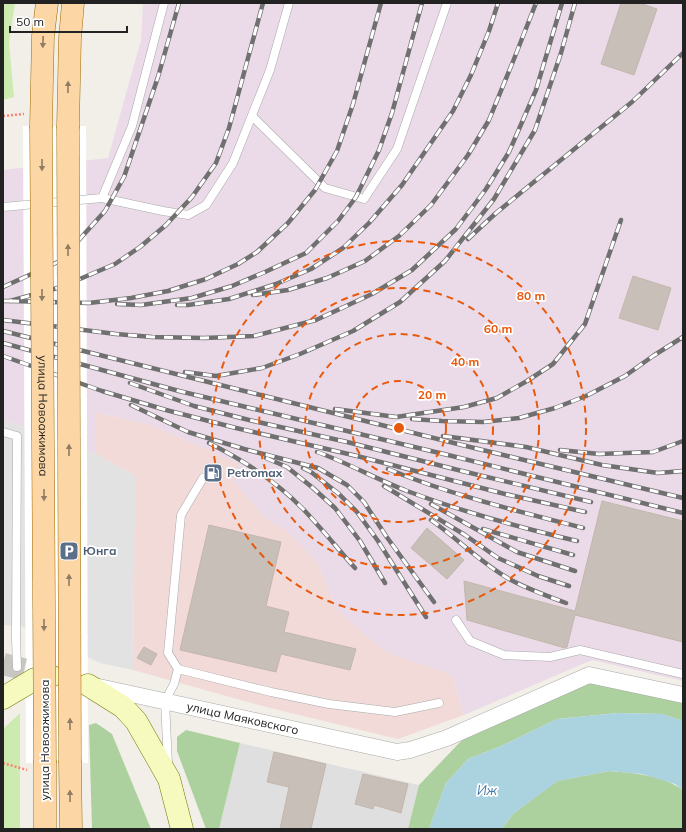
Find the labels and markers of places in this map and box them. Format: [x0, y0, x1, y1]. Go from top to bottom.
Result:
centre of rings [392, 421, 406, 435]
fuel station icon: Petromax [202, 462, 224, 484]
place label: Petromax [227, 465, 283, 480]
parking icon: Юнга [58, 540, 80, 562]
place label: Юнга [83, 543, 117, 558]

